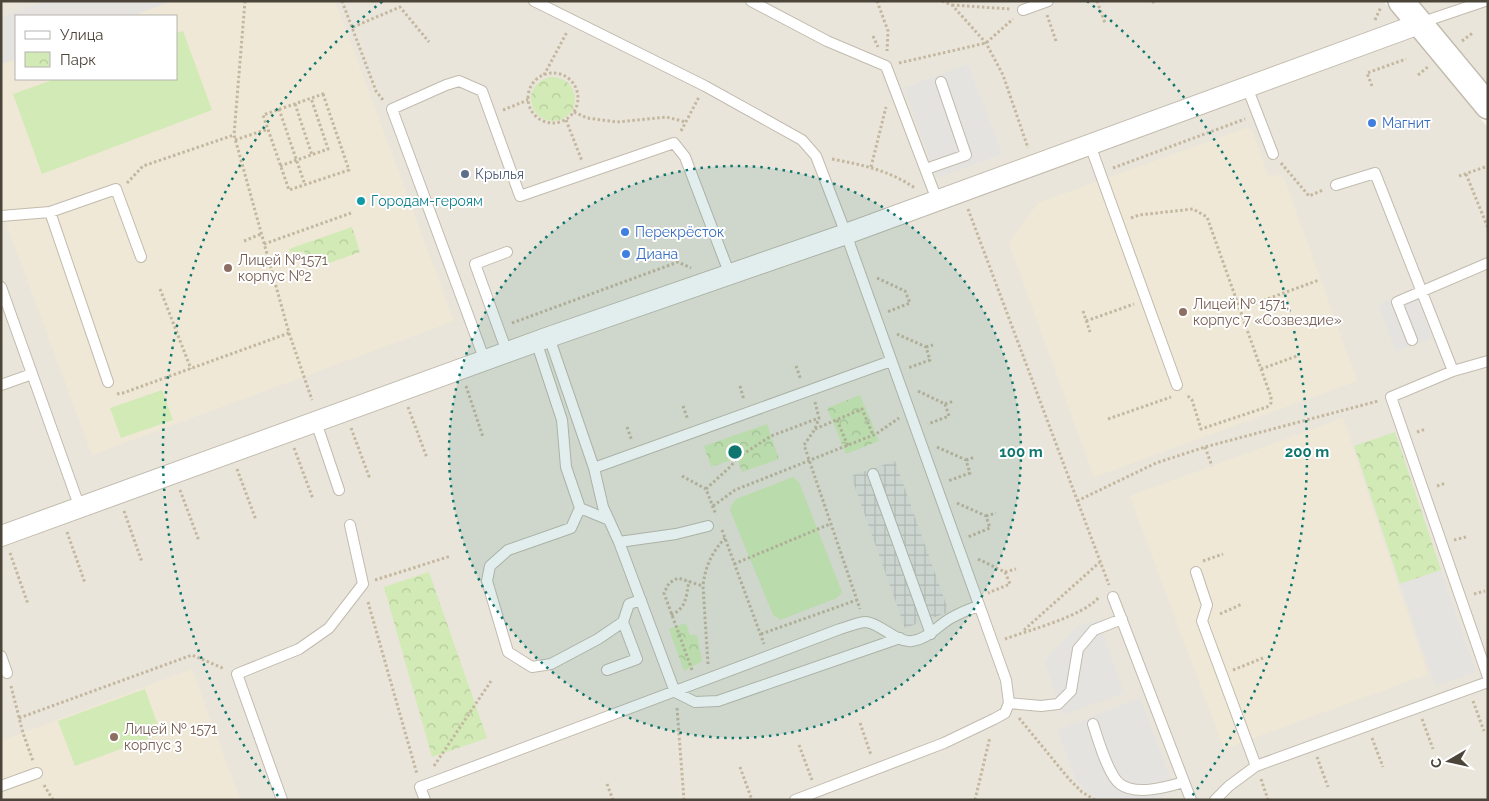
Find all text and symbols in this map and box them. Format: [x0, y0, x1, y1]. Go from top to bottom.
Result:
legend [15, 15, 178, 80]
text: Улица [60, 26, 104, 44]
text: Парк [60, 51, 96, 69]
place label: Магнит [1382, 115, 1431, 131]
marker: Магнит [1366, 117, 1378, 129]
place label: Крылья [475, 166, 524, 182]
marker: Крылья [459, 168, 471, 180]
place label: Городам-героям [371, 193, 483, 209]
marker: Городам-героям [355, 195, 367, 207]
place label: Перекрёсток [635, 224, 724, 240]
marker: Перекрёсток [619, 226, 631, 238]
place label: Диана [636, 246, 678, 262]
marker: Диана [620, 248, 632, 260]
place label: Лицей №1571 корпус №2 [238, 252, 328, 284]
marker: Лицей №1571 корпус №2 [222, 262, 234, 274]
place label: Лицей № 1571, корпус 7 «Созвездие» [1193, 296, 1342, 328]
marker: Лицей № 1571, корпус 7 «Созвездие» [1177, 306, 1189, 318]
centre of rings [726, 443, 744, 461]
text: 100 m [999, 443, 1043, 461]
text: 200 m [1285, 443, 1329, 461]
place label: Лицей № 1571 корпус 3 [124, 721, 217, 753]
marker: Лицей № 1571 корпус 3 [108, 731, 120, 743]
north arrow [1424, 736, 1474, 786]
text: С [1427, 757, 1445, 769]

